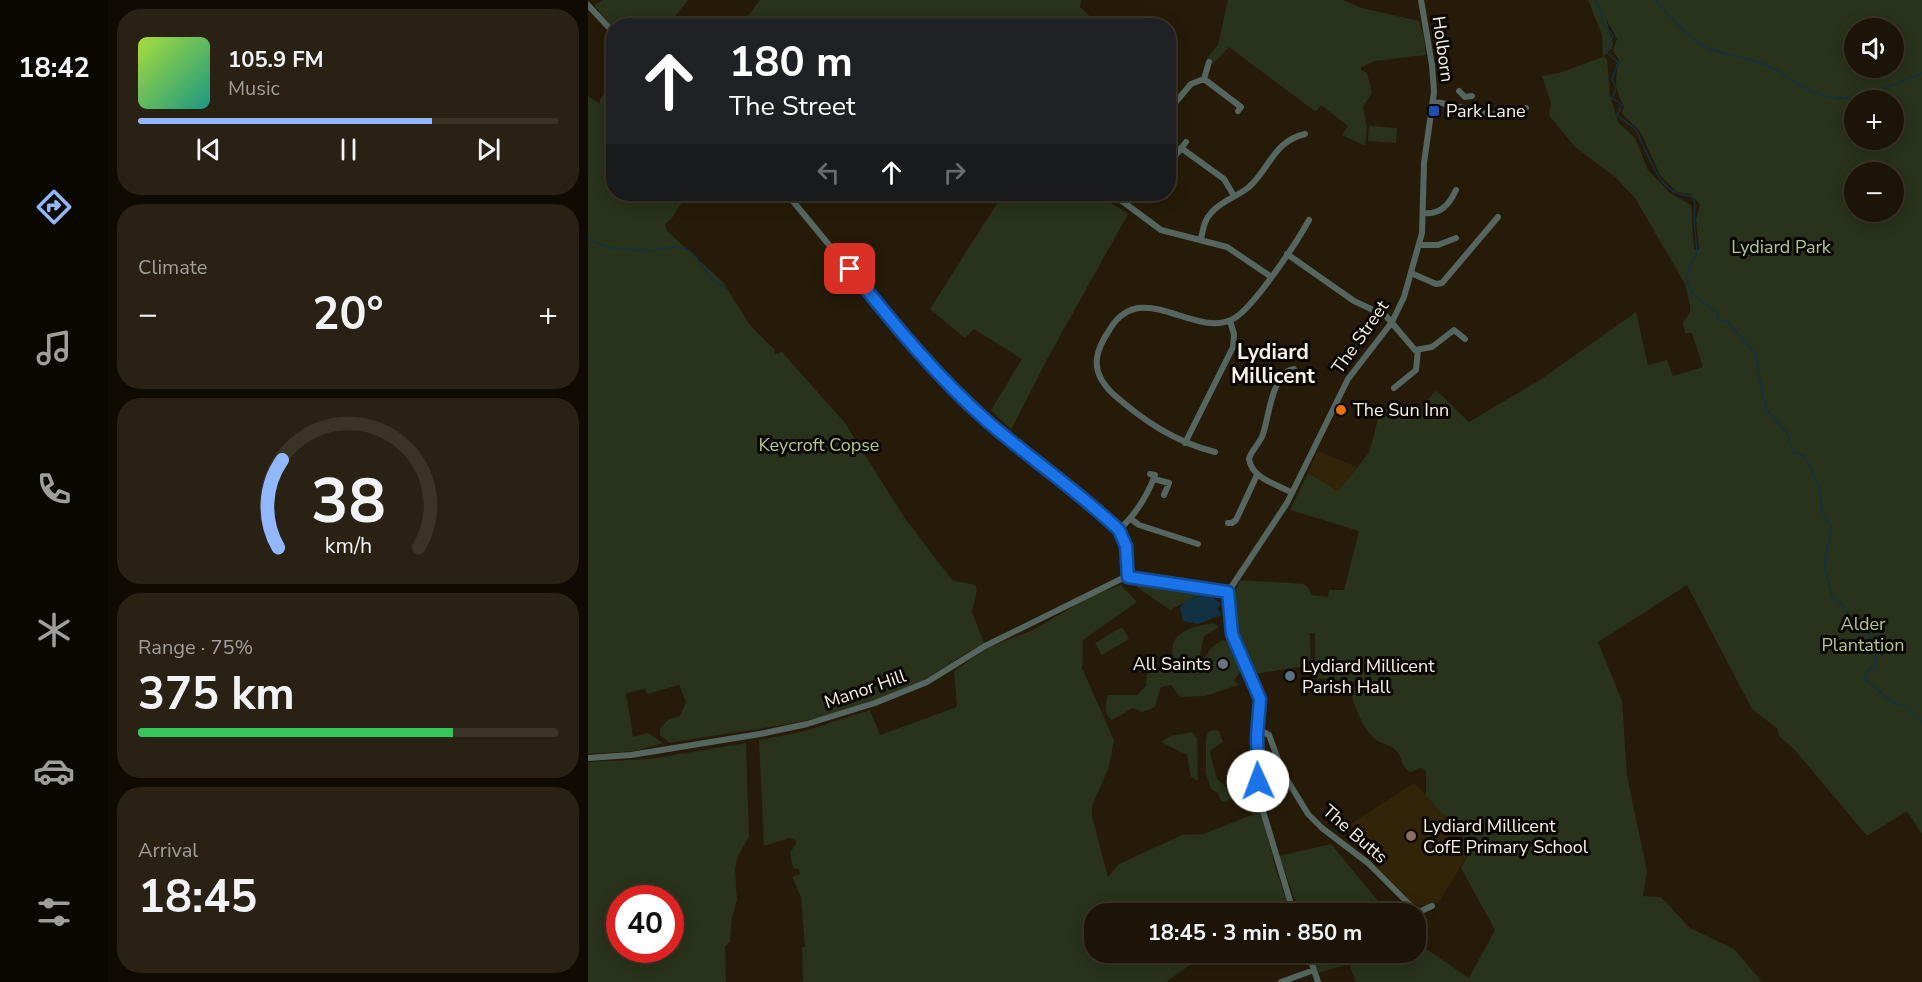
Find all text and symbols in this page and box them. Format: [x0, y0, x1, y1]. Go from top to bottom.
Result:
street label: Holborn [1427, 15, 1459, 83]
map controls [1844, 18, 1904, 222]
button: sound [1844, 18, 1904, 78]
text: 180 m [729, 34, 853, 91]
icon: ahead [630, 42, 708, 120]
text: 105.9 FM [228, 45, 324, 75]
text: 18:42 [18, 50, 90, 87]
text: Music [228, 75, 280, 102]
text: The Street [729, 88, 856, 125]
button: + [1844, 90, 1904, 150]
place label: Park Lane [1446, 99, 1526, 123]
marker: Park Lane [1427, 104, 1441, 118]
icon: previous [192, 133, 225, 166]
icon: pause [332, 133, 365, 166]
icon: next [472, 133, 505, 166]
icon: left [812, 156, 845, 189]
icon: ahead [875, 156, 908, 189]
icon: right [938, 156, 971, 189]
button: − [1844, 162, 1904, 222]
icon: directions [33, 186, 75, 228]
park label: Lydiard Park [1731, 235, 1832, 259]
pin [824, 243, 875, 294]
icon: arrive [833, 252, 866, 285]
text: Climate [138, 254, 207, 281]
text: 20° [312, 284, 384, 345]
text: − [138, 292, 158, 337]
text: + [538, 292, 558, 337]
street label: The Street [1326, 295, 1394, 378]
icon: music [33, 327, 75, 369]
district label: Lydiard Millicent [1231, 338, 1316, 390]
place label: The Sun Inn [1353, 398, 1449, 422]
marker: The Sun Inn [1334, 403, 1348, 417]
park label: Keycroft Copse [759, 433, 879, 457]
text: 38 [311, 459, 385, 544]
icon: phone [33, 468, 75, 510]
text: km/h [324, 531, 372, 561]
icon: climate [33, 609, 75, 651]
park label: Alder Plantation [1821, 612, 1905, 657]
text: Range · 75% [138, 634, 253, 661]
place label: All Saints [1133, 652, 1211, 676]
place label: Lydiard Millicent Parish Hall [1302, 654, 1435, 699]
marker: All Saints [1216, 657, 1230, 671]
text: 375 km [138, 664, 295, 725]
street label: Manor Hill [821, 664, 910, 714]
marker: Lydiard Millicent Parish Hall [1283, 669, 1297, 683]
position arrow [1226, 749, 1290, 813]
icon: car [33, 750, 75, 792]
street label: The Butts [1317, 799, 1393, 869]
place label: Lydiard Millicent CofE Primary School [1423, 814, 1589, 859]
marker: Lydiard Millicent CofE Primary School [1404, 829, 1418, 843]
text: Arrival [138, 837, 198, 864]
text: 18:45 [138, 867, 257, 928]
speed limit sign: 40 [606, 885, 684, 963]
icon: filters [33, 891, 75, 933]
text: 18:45 · 3 min · 850 m [1148, 918, 1362, 948]

